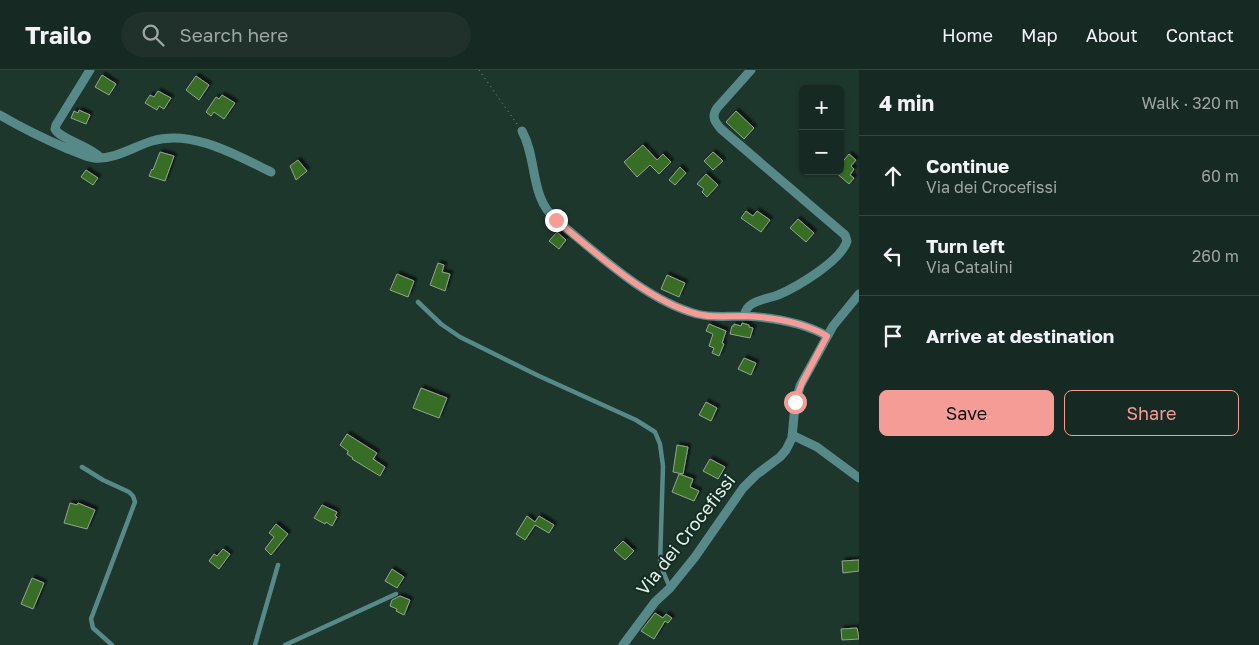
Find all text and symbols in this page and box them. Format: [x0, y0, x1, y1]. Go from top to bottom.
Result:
search box [121, 12, 471, 57]
text: Trailo [25, 20, 91, 49]
icon: search [139, 21, 167, 49]
text: Search here [179, 23, 288, 46]
text: Home [942, 24, 993, 46]
text: Map [1021, 24, 1058, 46]
text: About [1086, 24, 1138, 46]
text: Contact [1166, 24, 1234, 46]
map controls [799, 85, 844, 175]
button: + [799, 85, 844, 130]
text: 4 min [879, 90, 934, 116]
text: Walk · 320 m [1142, 93, 1239, 113]
button: − [799, 130, 844, 175]
text: Continue [926, 154, 1009, 177]
icon: ahead [879, 162, 907, 190]
text: 60 m [1201, 166, 1239, 186]
text: Via dei Crocefissi [926, 177, 1057, 197]
route end [545, 209, 568, 232]
text: Turn left [926, 234, 1005, 257]
icon: left [879, 242, 907, 270]
text: 260 m [1192, 246, 1239, 266]
text: Via Catalini [926, 257, 1013, 277]
icon: arrive [879, 322, 907, 350]
text: Arrive at destination [926, 324, 1114, 347]
button: Save [879, 390, 1054, 436]
button: Share [1064, 390, 1239, 436]
route start [784, 391, 807, 414]
street label: Via dei Crocefissi [631, 469, 739, 599]

